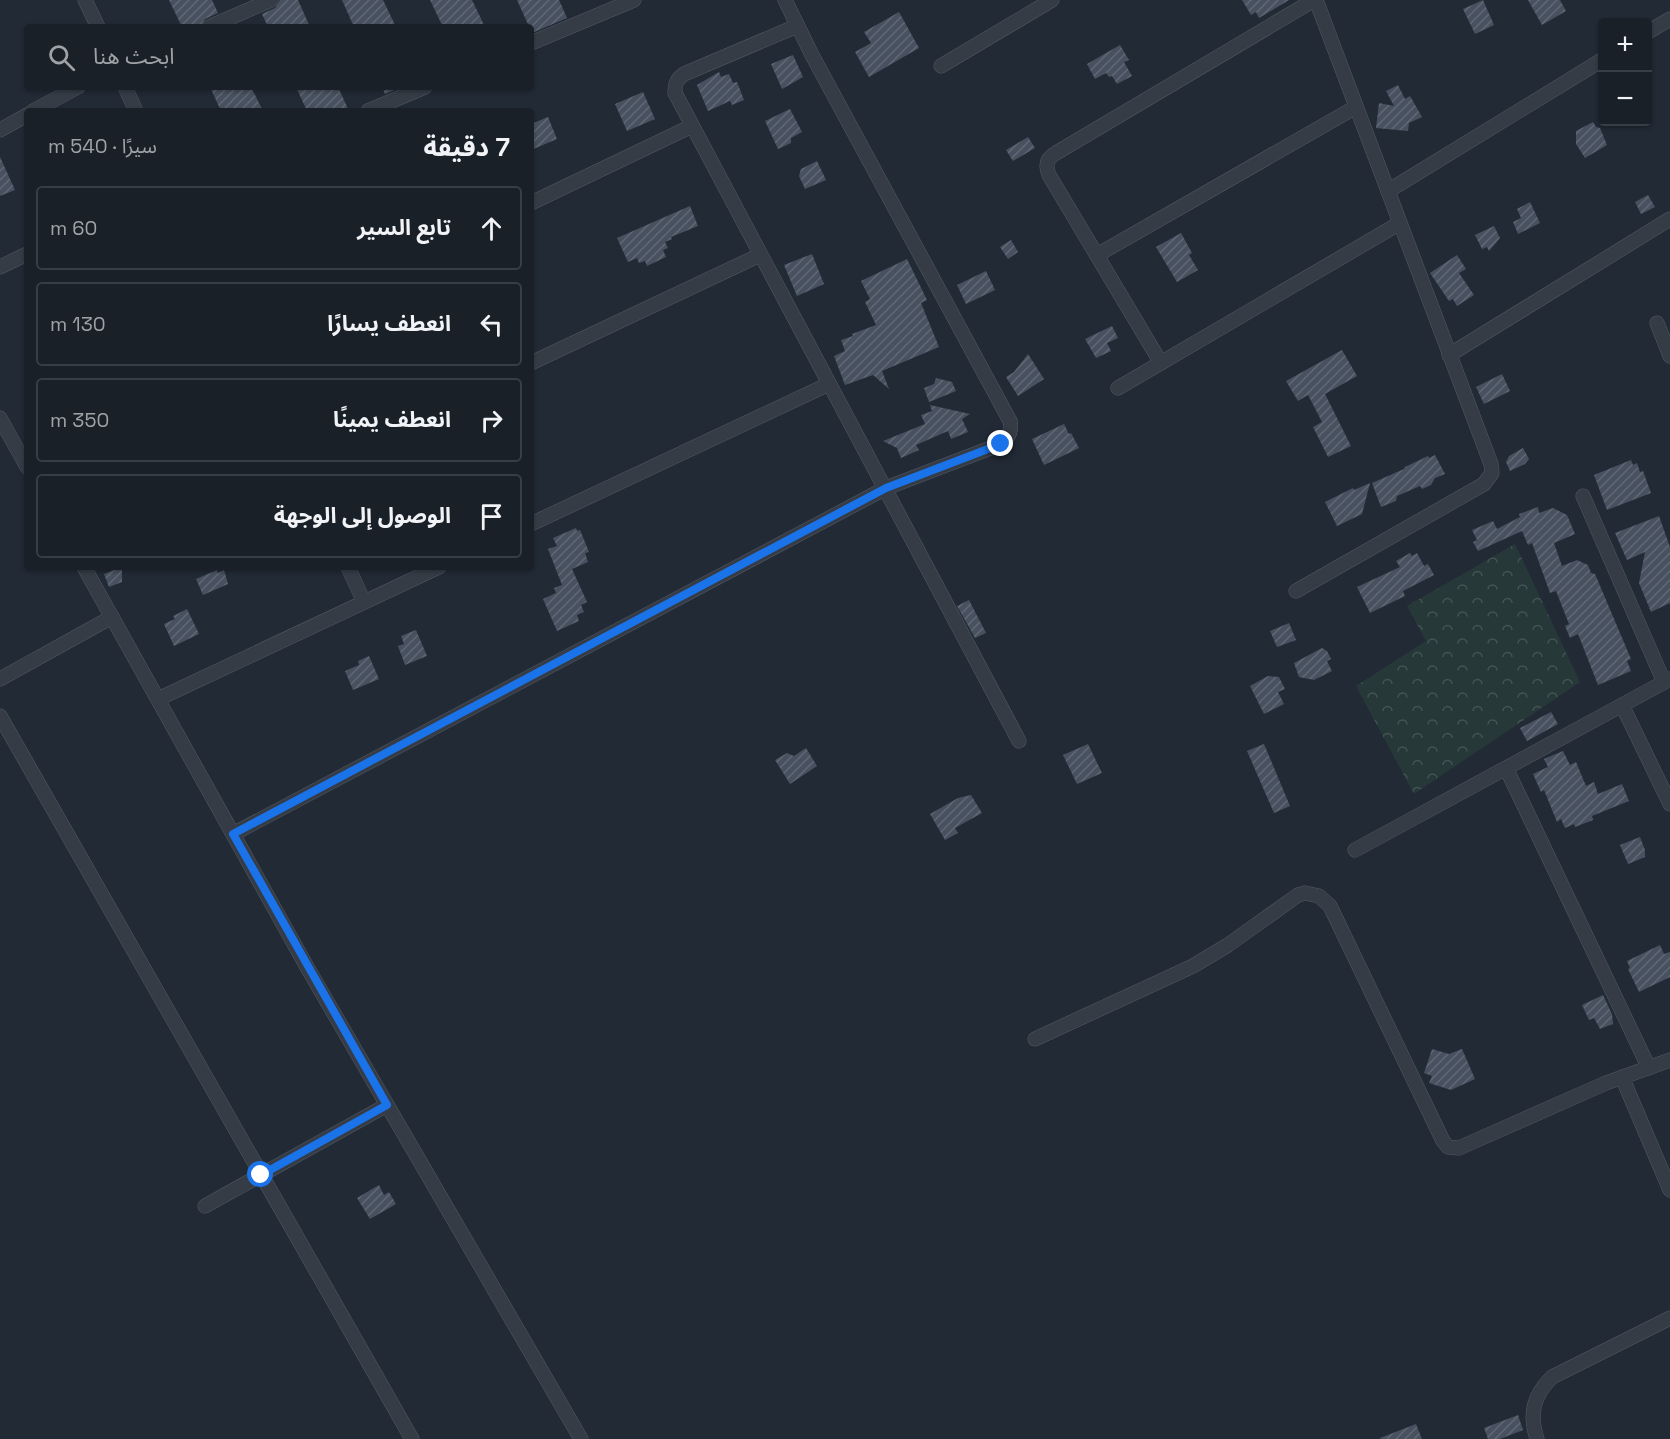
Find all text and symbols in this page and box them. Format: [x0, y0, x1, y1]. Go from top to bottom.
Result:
map controls [1598, 18, 1652, 126]
button: + [1598, 18, 1652, 72]
search box [24, 24, 534, 90]
icon: search [45, 41, 78, 74]
text: ابحث هنا [93, 42, 174, 70]
button: − [1598, 72, 1652, 126]
text: 7 دقيقة [424, 130, 510, 164]
text: سيرًا · 540 m [48, 133, 157, 159]
icon: ahead [475, 212, 508, 245]
text: تابع السير [357, 213, 451, 241]
text: 60 m [50, 215, 97, 241]
icon: left [475, 308, 508, 341]
text: انعطف يسارًا [327, 309, 451, 337]
text: 130 m [50, 311, 106, 337]
icon: right [475, 404, 508, 437]
text: انعطف يمينًا [333, 405, 451, 433]
text: 350 m [50, 407, 109, 433]
route end [987, 430, 1013, 456]
icon: arrive [475, 500, 508, 533]
text: الوصول إلى الوجهة [274, 501, 451, 529]
route start [247, 1161, 273, 1187]

